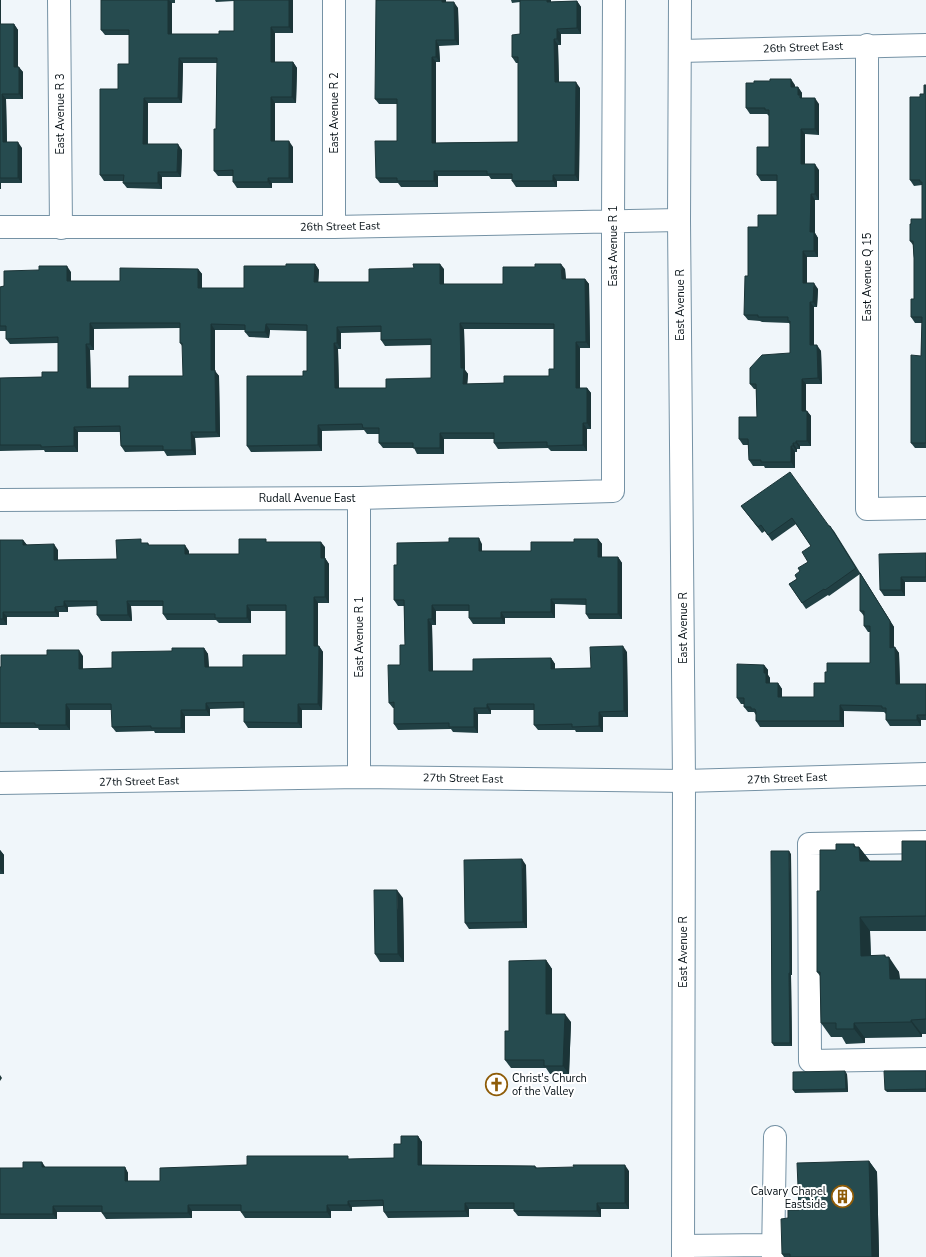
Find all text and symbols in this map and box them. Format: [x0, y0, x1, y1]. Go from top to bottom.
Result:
street label: 26th Street East [763, 39, 844, 56]
street label: East Avenue R 2 [327, 72, 342, 154]
street label: East Avenue R 3 [53, 73, 68, 155]
street label: East Avenue R 1 [606, 205, 621, 287]
street label: 26th Street East [300, 218, 380, 235]
street label: East Avenue Q 15 [860, 232, 875, 321]
street label: East Avenue R [673, 269, 688, 341]
street label: Rudall Avenue East [259, 491, 355, 506]
street label: East Avenue R [676, 592, 691, 664]
street label: East Avenue R 1 [352, 596, 367, 678]
street label: 27th Street East [423, 770, 503, 787]
street label: 27th Street East [747, 770, 828, 787]
street label: 27th Street East [99, 773, 179, 790]
street label: East Avenue R [676, 916, 691, 988]
church icon: Christ's Church of the Valley [484, 1071, 510, 1097]
place label: Christ's Church of the Valley [512, 1071, 587, 1099]
place label: Calvary Chapel Eastside [751, 1184, 827, 1212]
building icon: Calvary Chapel Eastside [829, 1184, 855, 1210]

